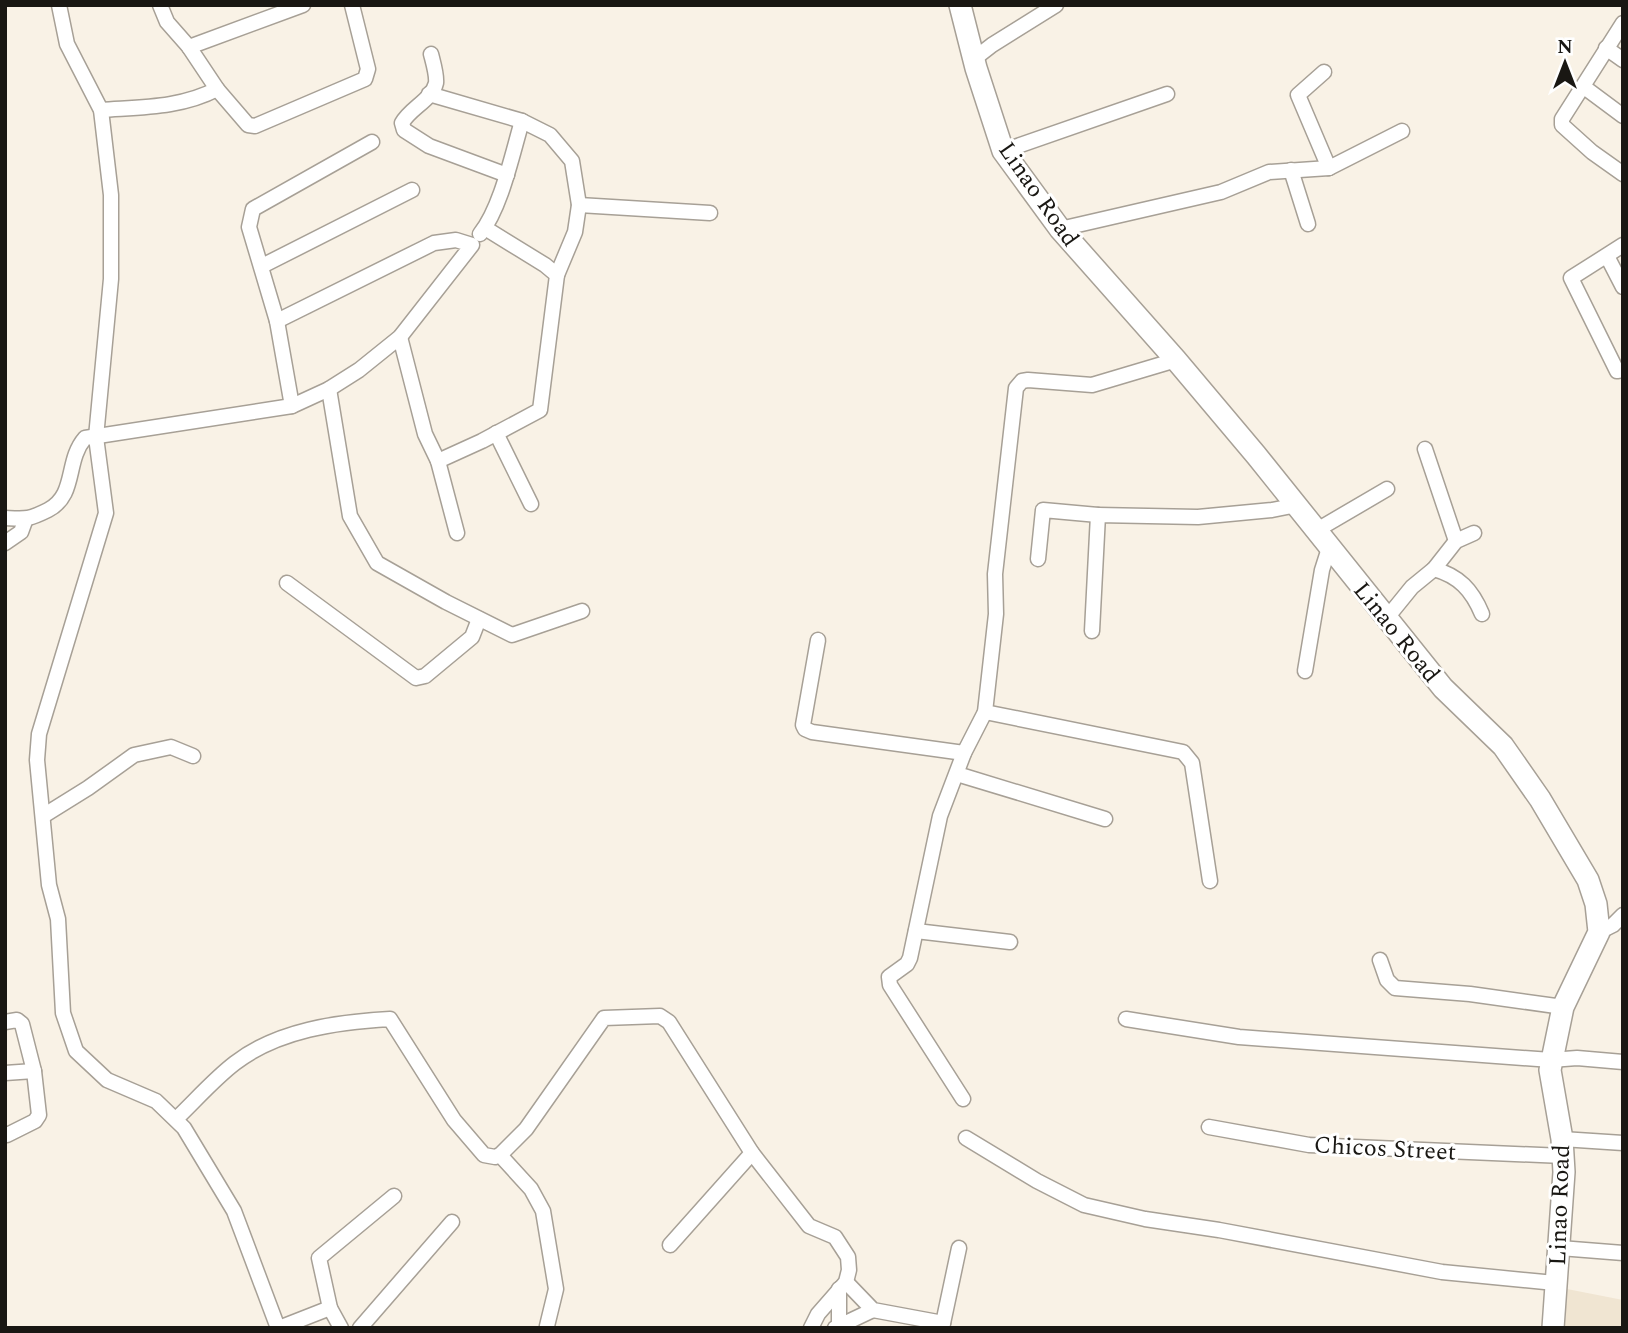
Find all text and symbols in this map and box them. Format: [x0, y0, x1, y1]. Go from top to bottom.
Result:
north arrow [1530, 28, 1600, 98]
text: N [1557, 33, 1573, 62]
street label: Linao Road [989, 135, 1088, 255]
street label: Linao Road [1344, 574, 1448, 691]
street label: Chicos Street [1313, 1127, 1457, 1171]
street label: Linao Road [1540, 1144, 1580, 1266]

